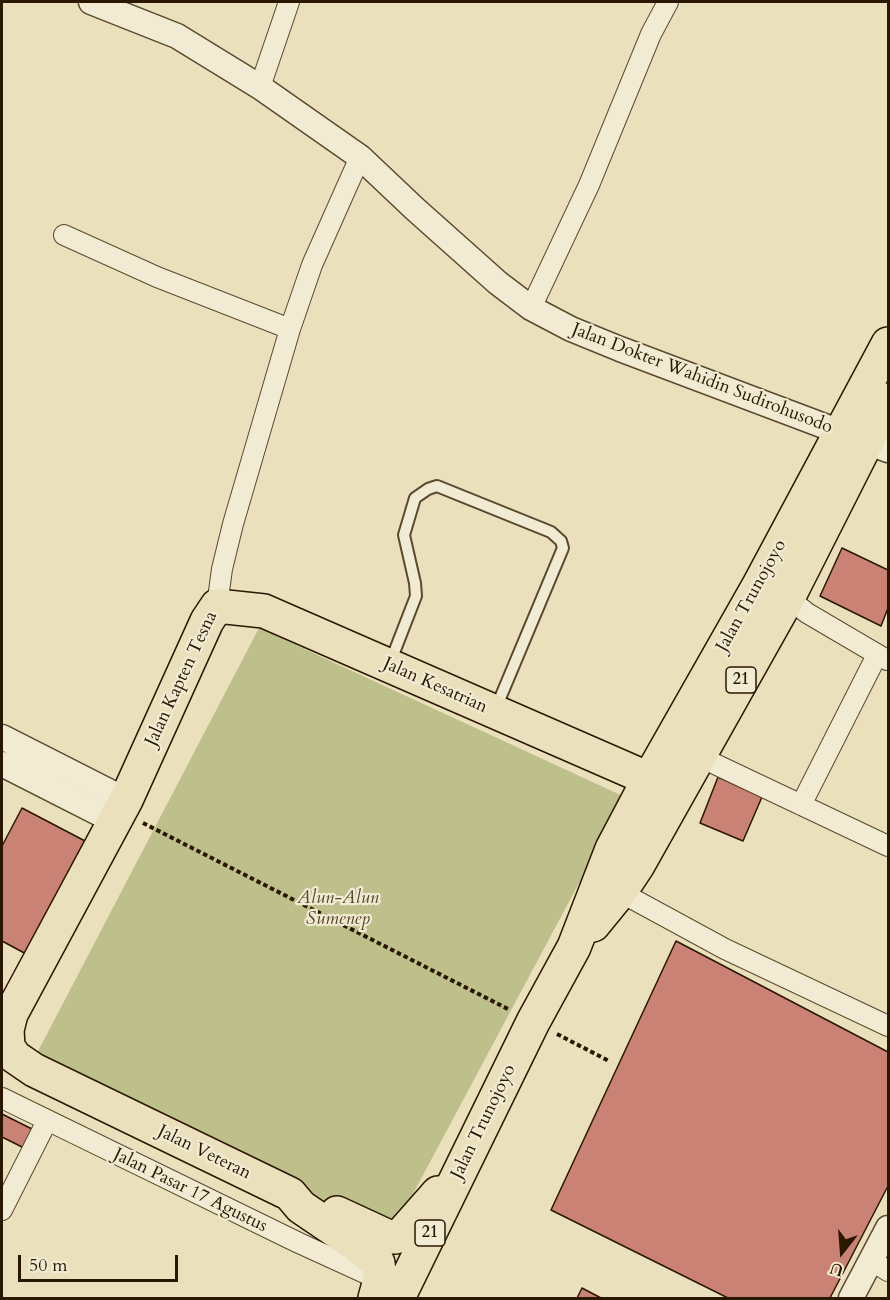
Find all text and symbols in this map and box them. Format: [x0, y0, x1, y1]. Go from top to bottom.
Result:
street label: Jalan Dokter Wahidin Sudirohusodo [569, 319, 835, 439]
street label: Jalan Trunojoyo [712, 536, 792, 656]
street label: Jalan Kapten Tesna [141, 608, 223, 750]
street label: Jalan Kesatrian [379, 653, 491, 719]
road number: 21 [726, 667, 756, 693]
park label: Alun-Alun Sumenep [297, 888, 379, 930]
street label: Jalan Trunojoyo [447, 1061, 521, 1183]
street label: Jalan Veteran [154, 1121, 254, 1185]
street label: Jalan Pasar 17 Agustus [110, 1144, 270, 1238]
road number: 21 [415, 1220, 445, 1246]
north arrow [812, 1222, 872, 1282]
scale bar [21, 1243, 182, 1281]
text: 50 m [29, 1253, 68, 1278]
text: U [827, 1257, 846, 1282]

